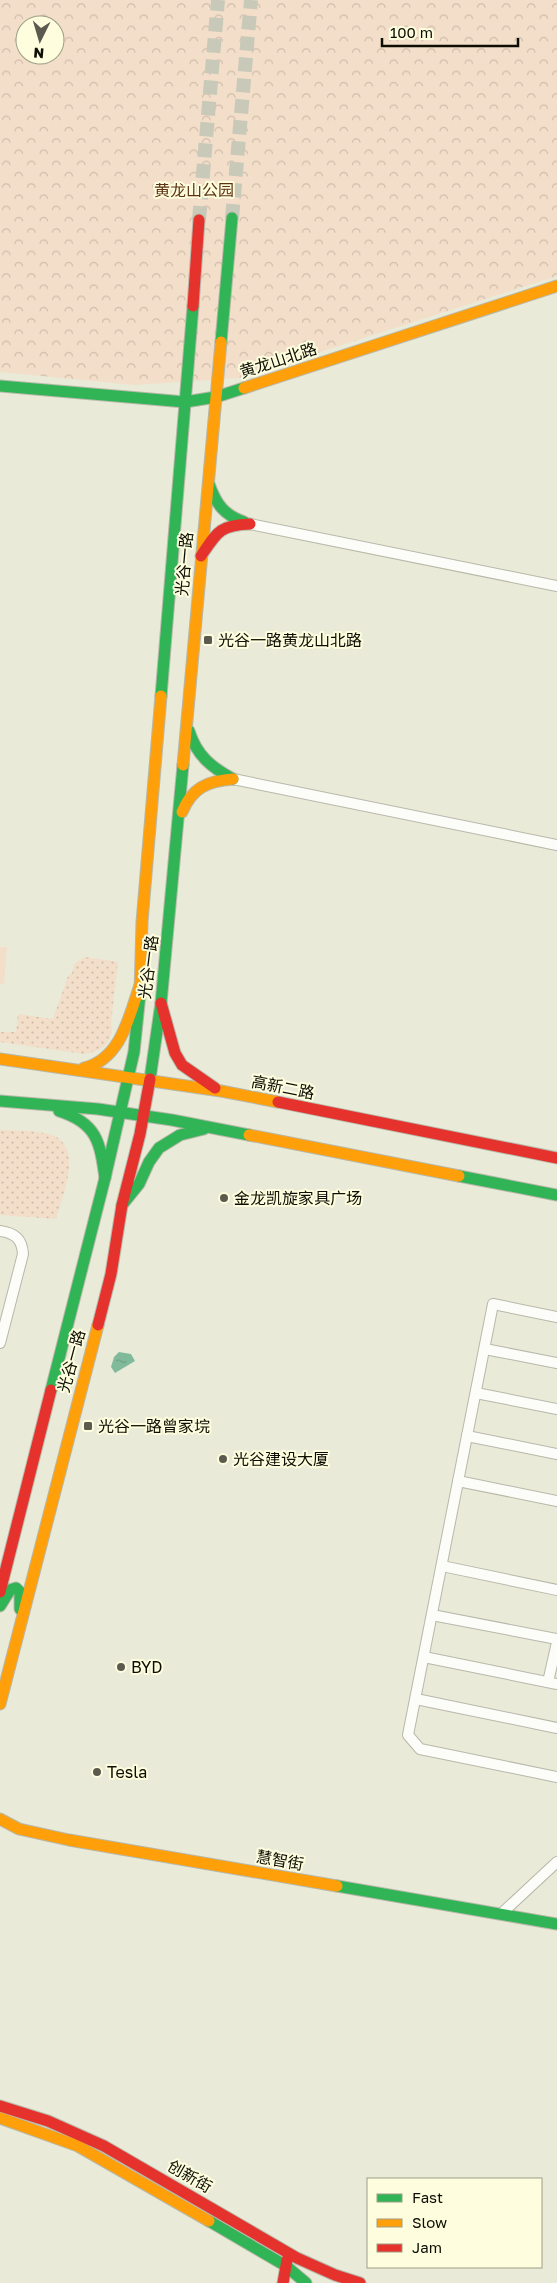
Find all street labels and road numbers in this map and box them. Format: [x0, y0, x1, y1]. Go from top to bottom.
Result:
street label: 黄龙山北路 [237, 338, 319, 382]
street label: 光谷一路 [171, 531, 197, 597]
street label: 光谷一路 [134, 934, 162, 1000]
street label: 高新二路 [250, 1071, 316, 1103]
street label: 光谷一路 [53, 1327, 89, 1395]
street label: 慧智街 [255, 1846, 305, 1874]
street label: 创新街 [164, 2155, 216, 2197]

